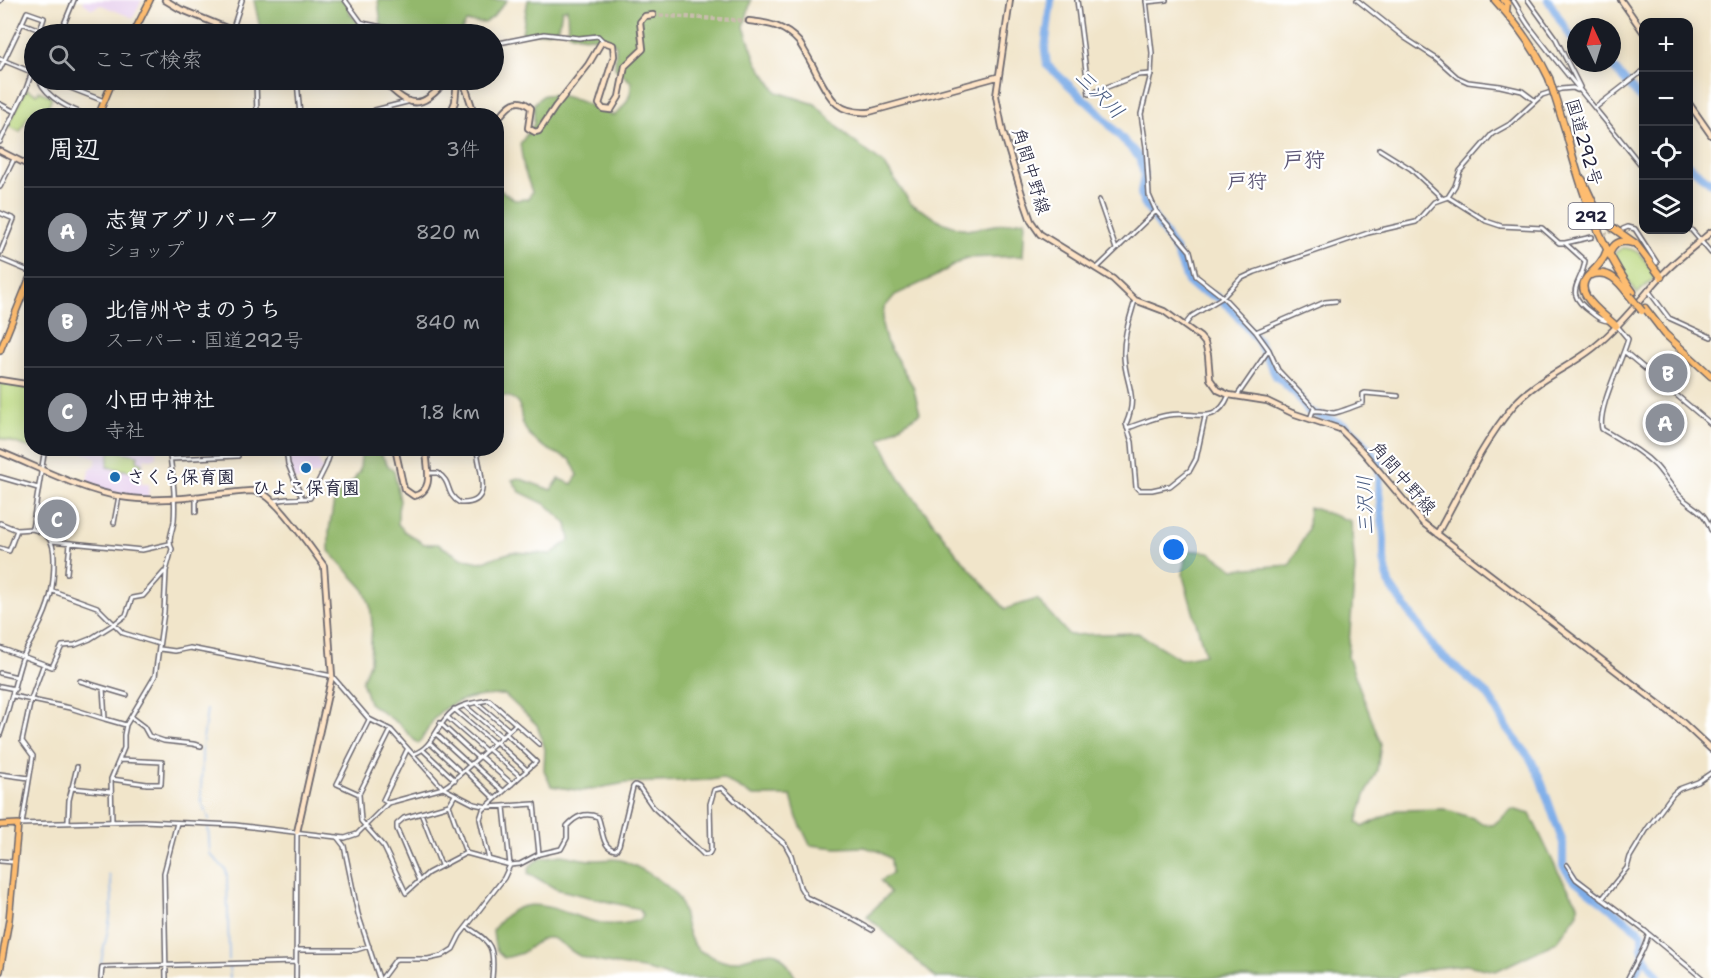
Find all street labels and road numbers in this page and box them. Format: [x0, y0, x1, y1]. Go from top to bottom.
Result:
street label: 国道292号 [1560, 95, 1608, 189]
street label: 角間中野線 [1006, 124, 1056, 218]
road number: 292 [1568, 203, 1614, 229]
street label: 角間中野線 [1364, 436, 1442, 520]

